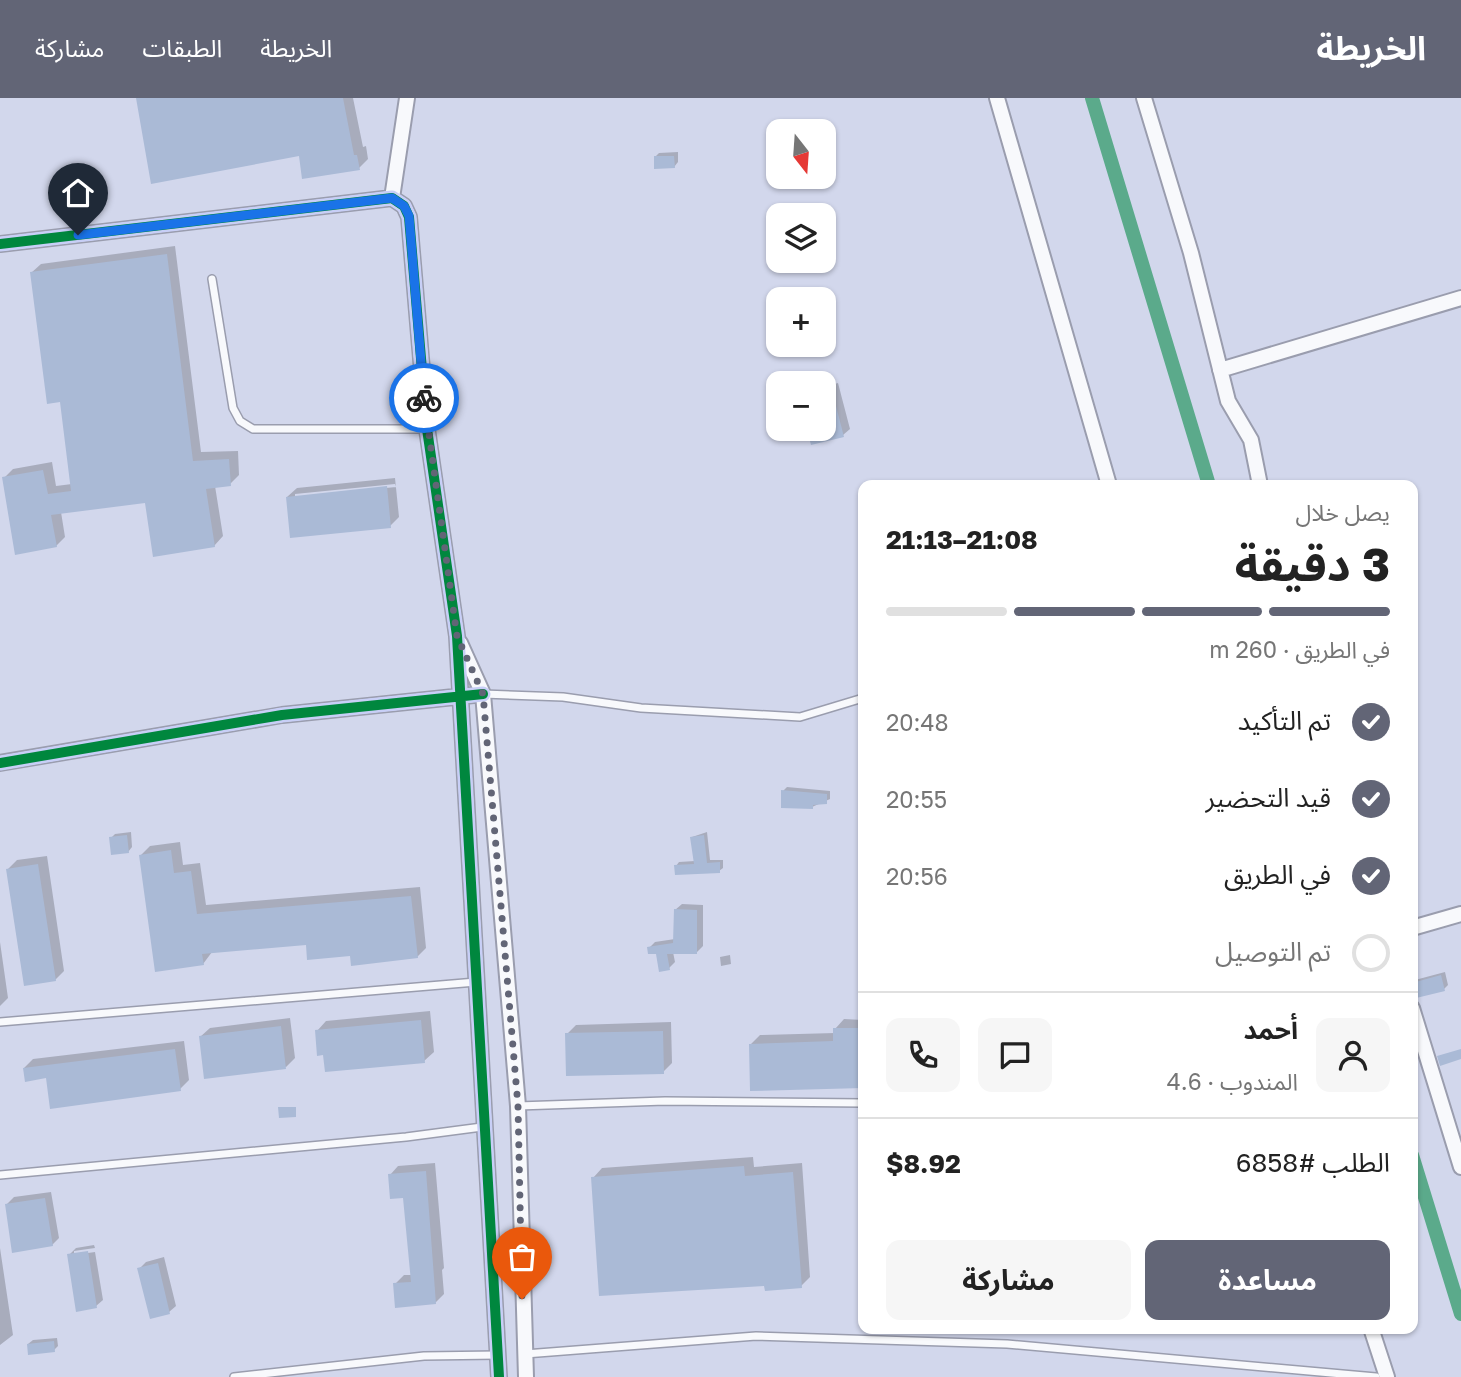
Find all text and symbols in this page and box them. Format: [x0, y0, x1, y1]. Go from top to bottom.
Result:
text: الخريطة [1316, 28, 1426, 67]
text: مشاركة [35, 33, 104, 62]
text: الطبقات [142, 33, 222, 62]
text: الخريطة [260, 33, 332, 62]
north arrow [766, 119, 836, 189]
map controls [766, 119, 836, 441]
pin [48, 163, 108, 235]
icon: home [59, 174, 97, 212]
button: layers [766, 203, 836, 273]
button: + [766, 287, 836, 357]
courier [389, 363, 459, 433]
button: − [766, 371, 836, 441]
icon: bike [405, 379, 443, 417]
text: يصل خلال [1295, 498, 1390, 526]
text: 21:08–21:13 [886, 524, 1038, 555]
text: 3 دقيقة [1235, 536, 1390, 591]
text: في الطريق · 260 m [1209, 635, 1390, 663]
icon: check [1352, 703, 1390, 741]
text: تم التأكيد [1238, 705, 1331, 736]
text: 20:48 [886, 708, 949, 736]
icon: check [1352, 780, 1390, 818]
text: قيد التحضير [1205, 782, 1331, 813]
text: 20:55 [886, 785, 947, 813]
icon: check [1352, 857, 1390, 895]
text: في الطريق [1224, 859, 1331, 890]
text: 20:56 [886, 862, 948, 890]
text: تم التوصيل [1215, 936, 1331, 967]
text: أحمد [1244, 1014, 1298, 1045]
button: phone [886, 1018, 960, 1092]
button: chat [978, 1018, 1052, 1092]
button: person [1316, 1018, 1390, 1092]
text: المندوب · 4.6 [1167, 1067, 1298, 1095]
text: الطلب #6858 [1236, 1147, 1390, 1178]
text: $8.92 [886, 1148, 961, 1179]
pin [492, 1227, 552, 1299]
icon: bag [503, 1238, 541, 1276]
button: مشاركة [886, 1240, 1131, 1320]
button: مساعدة [1145, 1240, 1390, 1320]

